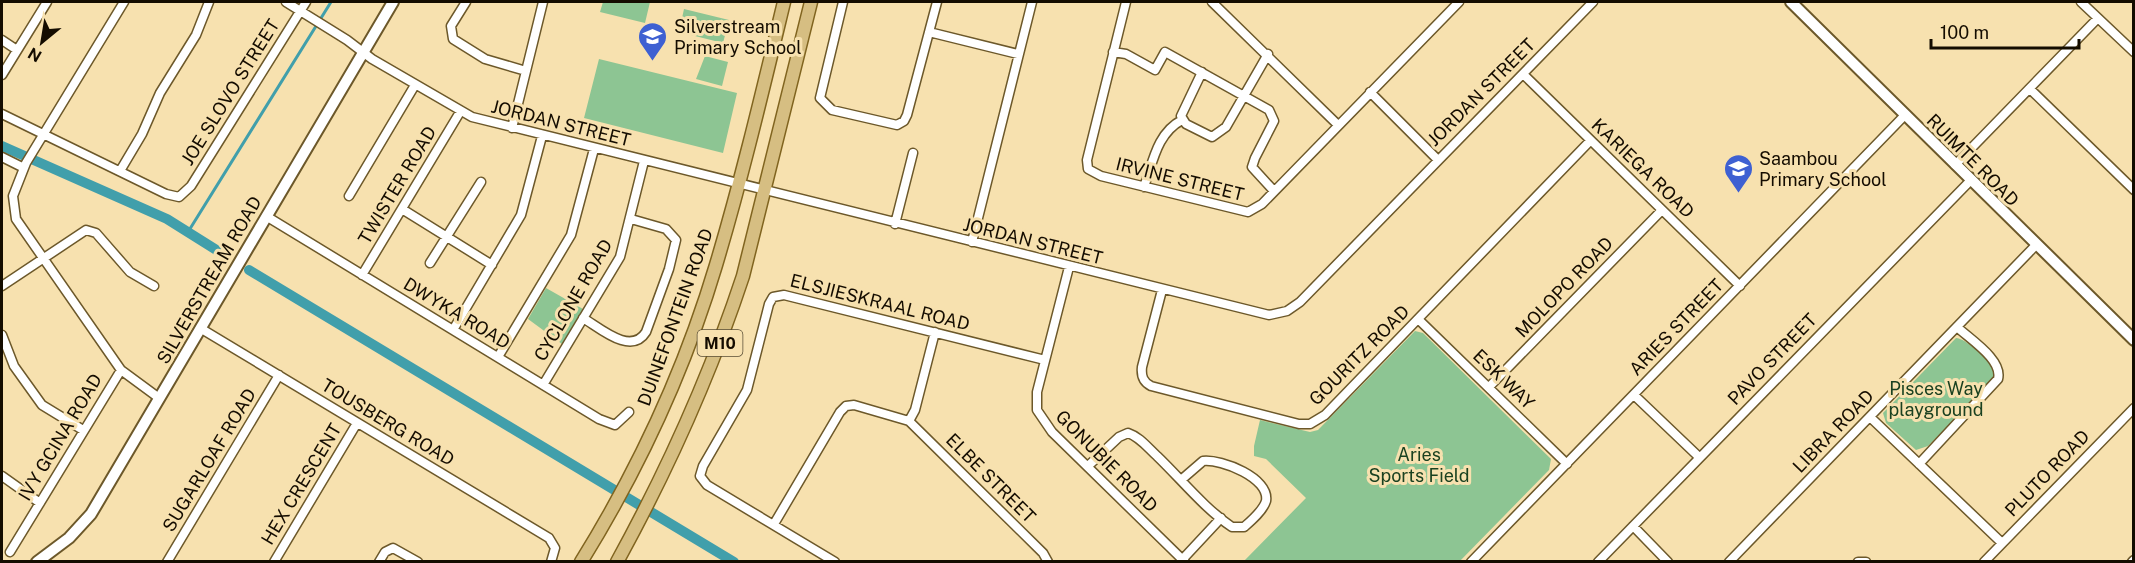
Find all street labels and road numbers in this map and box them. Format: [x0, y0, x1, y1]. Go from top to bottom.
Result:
street label: JOE SLOVO STREET [177, 15, 284, 169]
street label: JORDAN STREET [1423, 34, 1539, 150]
street label: JORDAN STREET [489, 95, 633, 151]
street label: RUIMTE ROAD [1923, 110, 2023, 210]
street label: KARIEGA ROAD [1588, 114, 1698, 222]
street label: TWISTER ROAD [354, 122, 440, 248]
street label: IRVINE STREET [1114, 153, 1246, 205]
street label: SILVERSTREAM ROAD [152, 192, 266, 368]
street label: JORDAN STREET [961, 213, 1105, 269]
street label: DUINEFONTEIN ROAD [633, 225, 717, 409]
street label: MOLOPO ROAD [1511, 232, 1617, 342]
street label: CYCLONE ROAD [530, 235, 616, 365]
street label: ELSJIESKRAAL ROAD [788, 270, 972, 334]
street label: DWYKA ROAD [400, 273, 514, 353]
street label: ARIES STREET [1625, 274, 1727, 380]
street label: GOURITZ ROAD [1305, 301, 1413, 409]
street label: PAVO STREET [1723, 309, 1821, 409]
road number: M10 [698, 330, 742, 356]
street label: ESK WAY [1469, 345, 1539, 413]
street label: IVY GCINA ROAD [14, 370, 106, 504]
street label: TOUSBERG ROAD [318, 374, 458, 470]
street label: SUGARLOAF ROAD [158, 385, 260, 535]
street label: LIBRA ROAD [1788, 385, 1878, 477]
street label: GONUBIE ROAD [1052, 406, 1162, 516]
street label: HEX CRESCENT [257, 419, 346, 548]
street label: PLUTO ROAD [2001, 425, 2093, 521]
street label: ELBE STREET [942, 429, 1040, 527]

